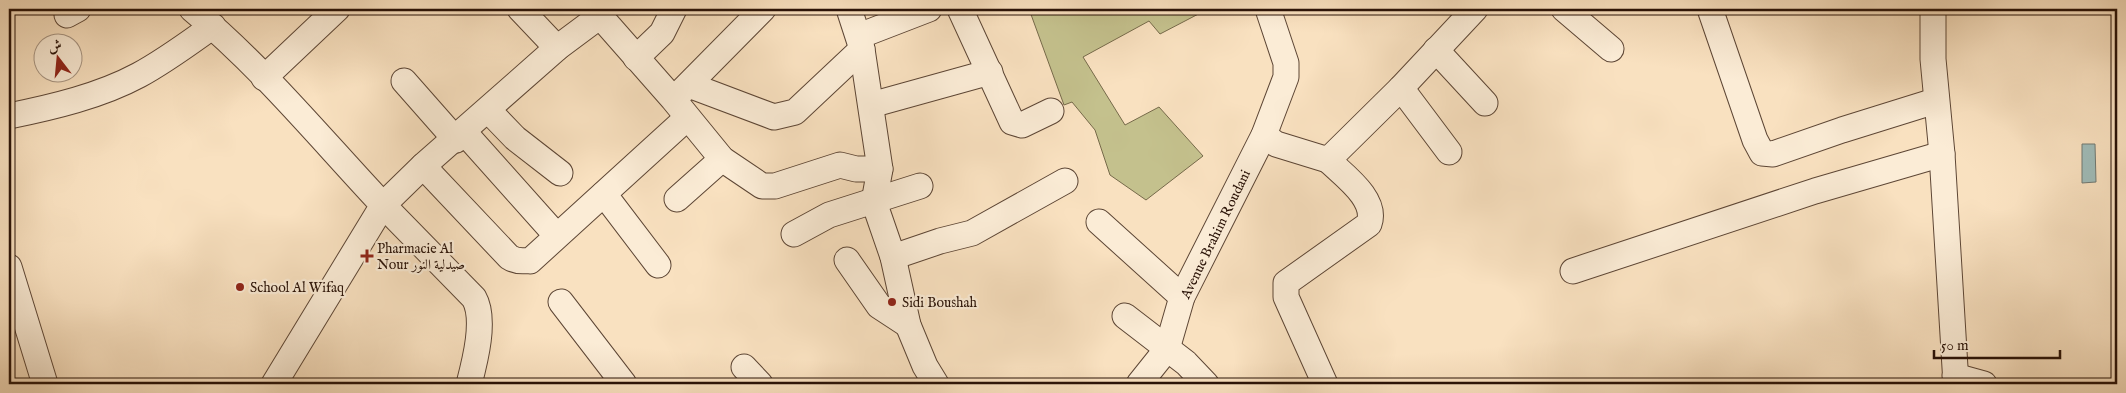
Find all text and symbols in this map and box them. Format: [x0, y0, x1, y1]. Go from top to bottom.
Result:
north arrow [32, 32, 82, 82]
text: ش [46, 36, 64, 57]
street label: Avenue Brahim Roudani [1176, 167, 1255, 303]
place label: Pharmacie Al Nour صيدلية النور [377, 240, 465, 274]
marker: Pharmacie Al Nour صيدلية النور [361, 250, 373, 262]
place label: School Al Wifaq [250, 279, 345, 297]
marker: School Al Wifaq [234, 281, 246, 293]
place label: Sidi Boushah [902, 294, 978, 312]
marker: Sidi Boushah [886, 296, 898, 308]
scale bar [1934, 328, 2060, 360]
text: 50 m [1941, 336, 1969, 355]

